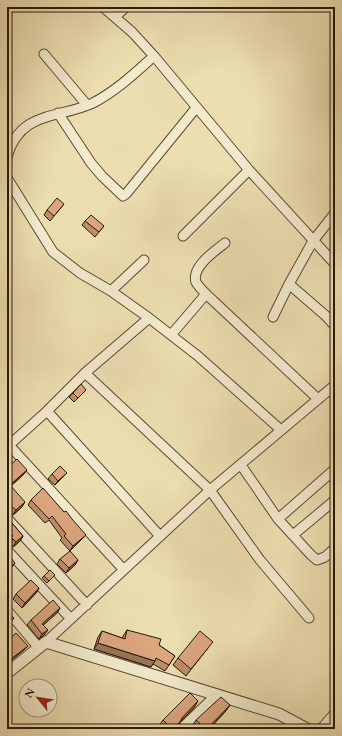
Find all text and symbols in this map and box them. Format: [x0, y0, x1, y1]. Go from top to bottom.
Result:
north arrow [18, 678, 58, 718]
text: N [21, 686, 38, 700]

